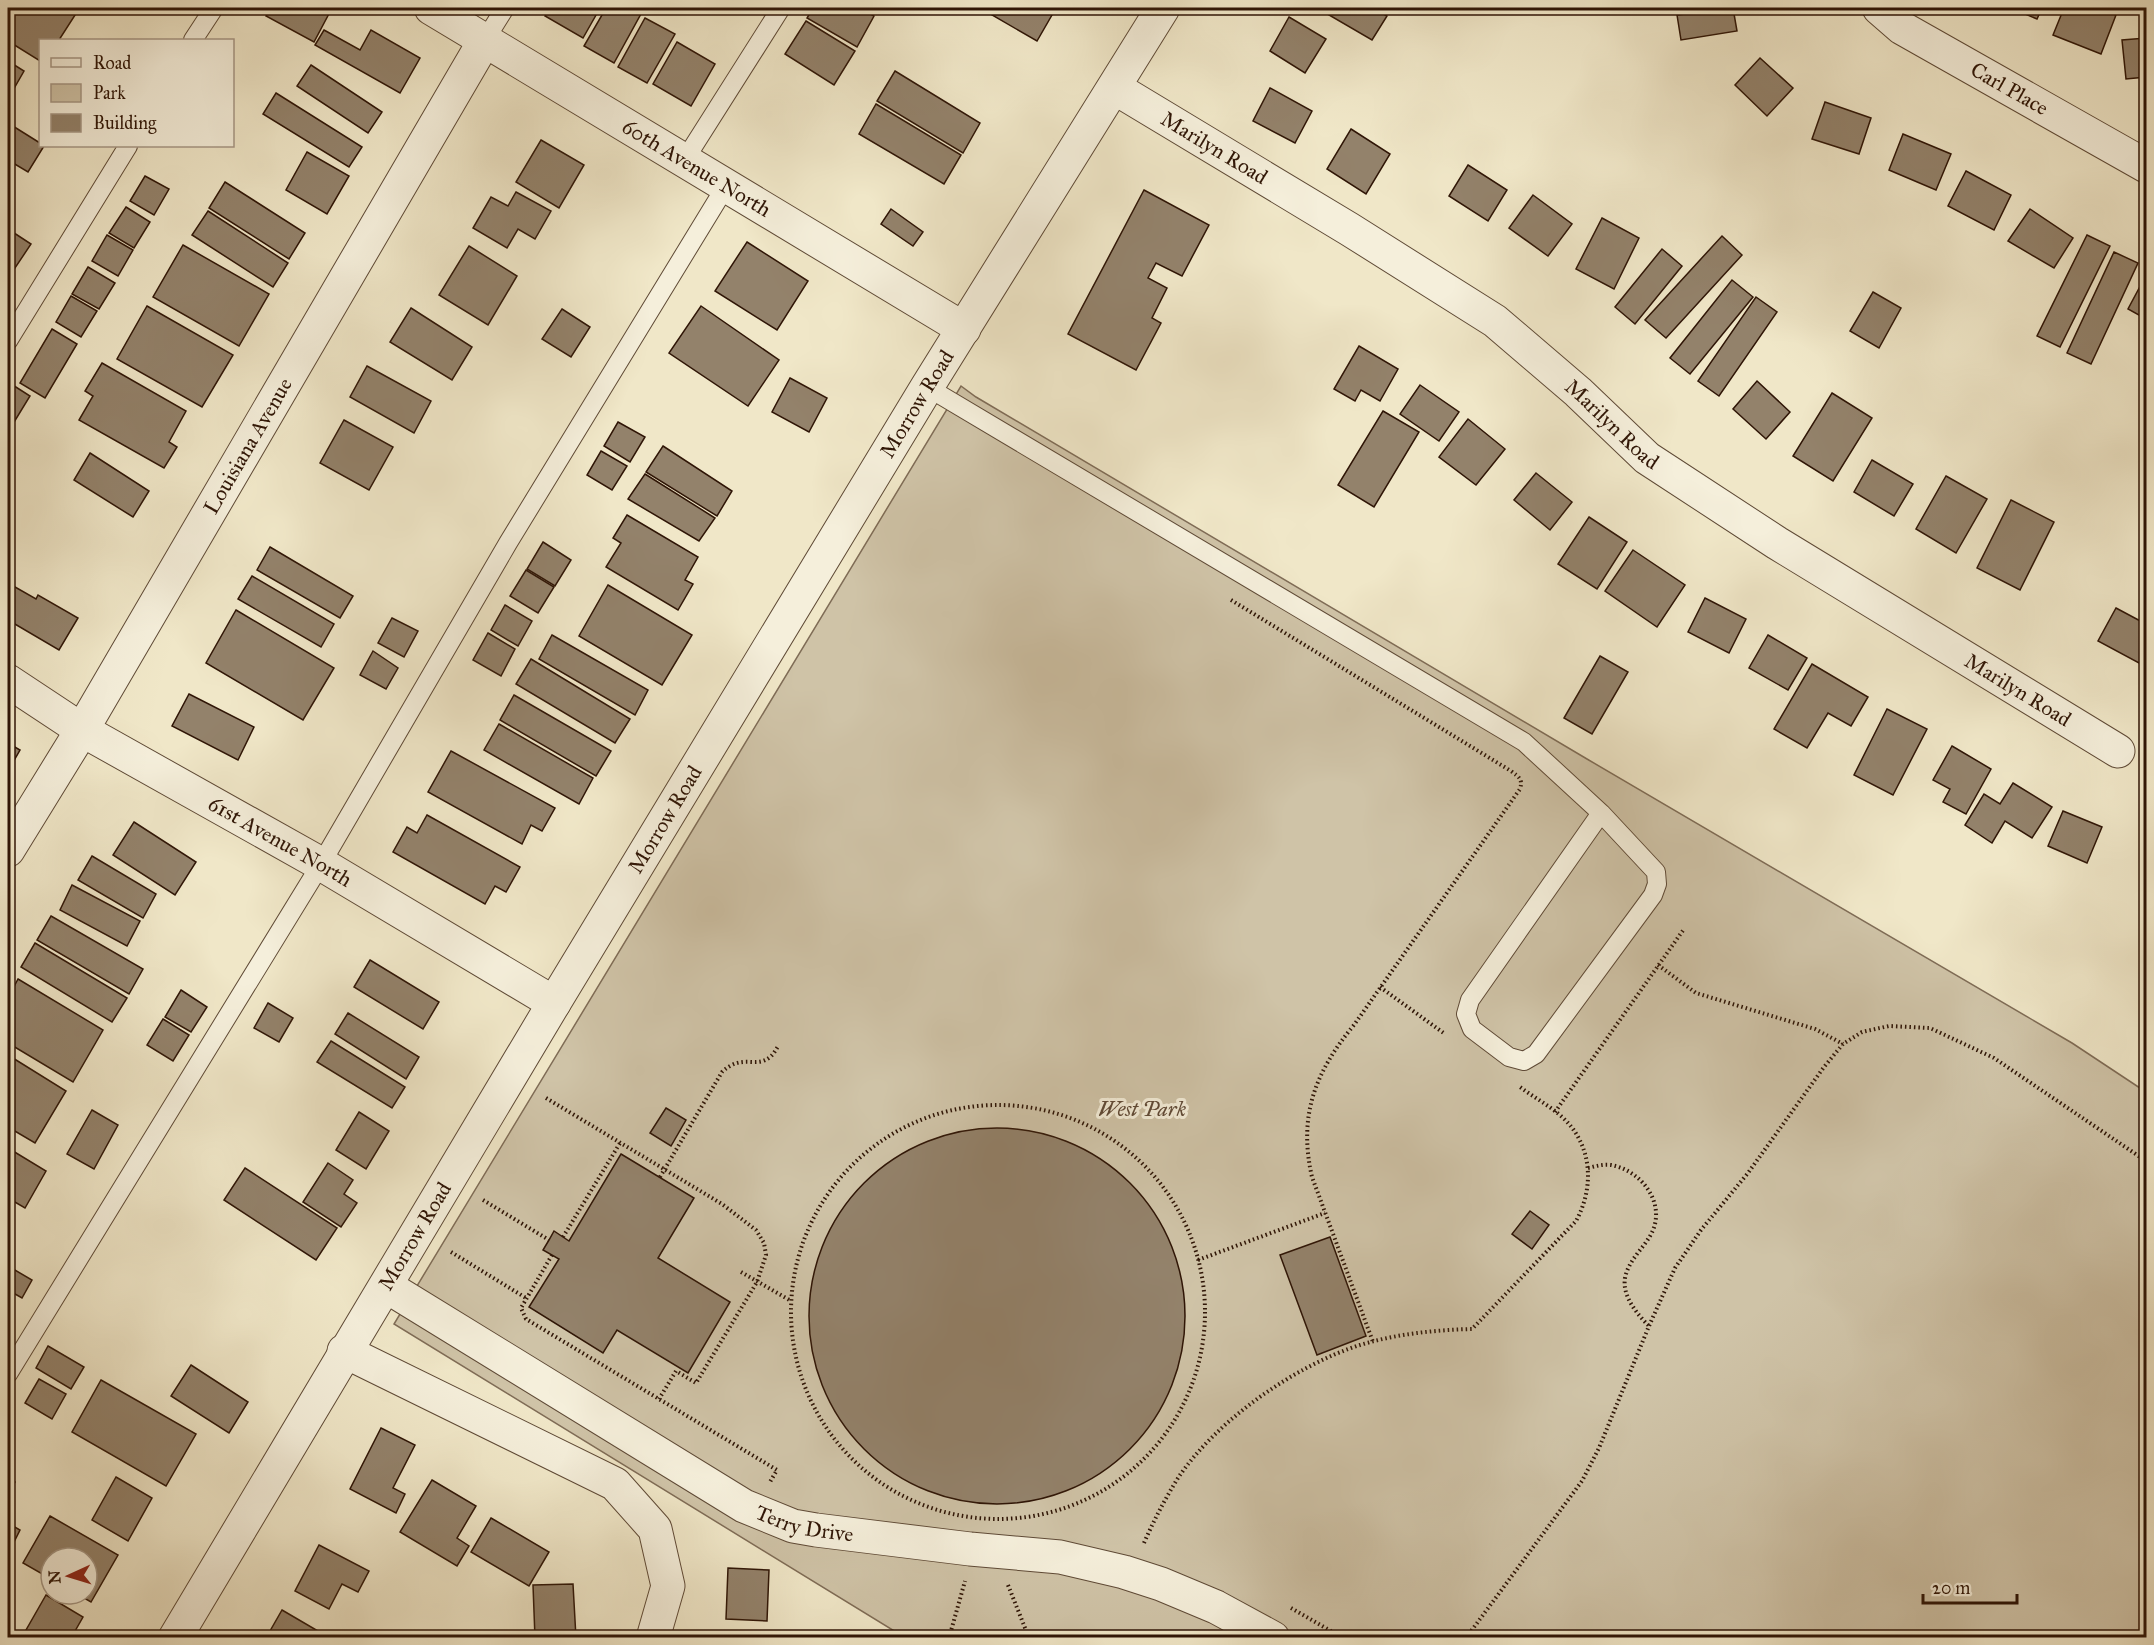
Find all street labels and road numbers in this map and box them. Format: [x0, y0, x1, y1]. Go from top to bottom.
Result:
street label: Carl Place [1966, 56, 2053, 121]
street label: Marilyn Road [1156, 106, 1273, 190]
street label: 60th Avenue North [617, 113, 776, 223]
street label: Morrow Road [874, 345, 960, 462]
street label: Louisiana Avenue [198, 373, 298, 519]
street label: Marilyn Road [1560, 374, 1664, 475]
street label: Marilyn Road [1960, 648, 2076, 733]
street label: Morrow Road [623, 760, 708, 878]
street label: 61st Avenue North [204, 790, 357, 893]
street label: Morrow Road [373, 1177, 457, 1295]
street label: Terry Drive [752, 1499, 855, 1548]

